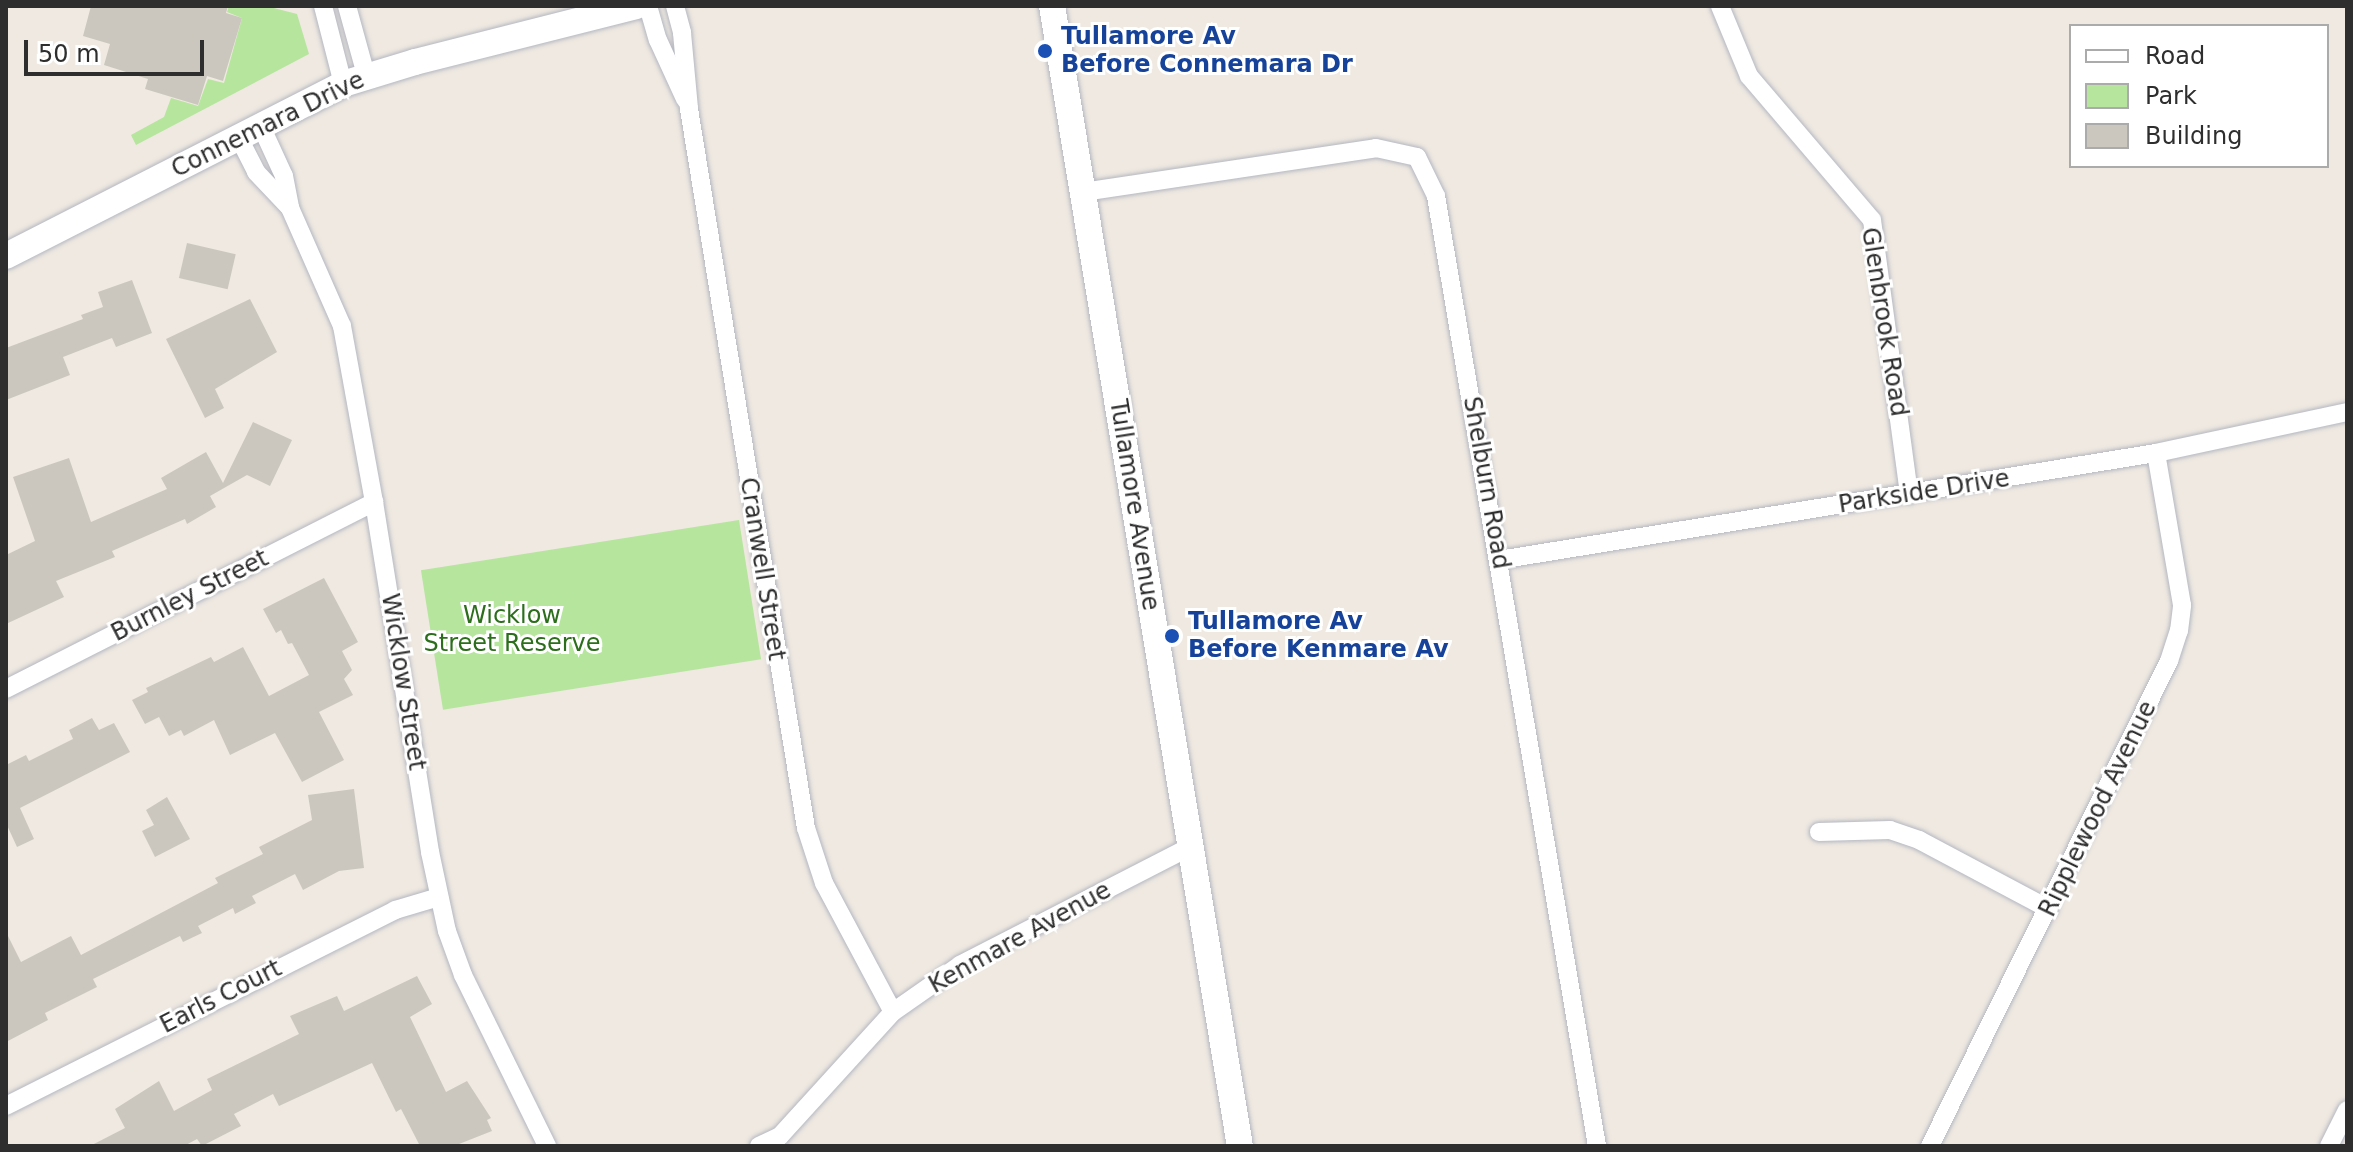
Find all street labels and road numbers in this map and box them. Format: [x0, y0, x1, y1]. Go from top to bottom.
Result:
street label: Connemara Drive [167, 66, 369, 184]
street label: Glenbrook Road [1855, 225, 1913, 419]
street label: Shelburn Road [1457, 394, 1515, 572]
street label: Tullamore Avenue [1103, 397, 1165, 613]
street label: Parkside Drive [1836, 464, 2012, 520]
street label: Cranwell Street [733, 475, 791, 663]
street label: Burnley Street [107, 544, 273, 648]
street label: Wicklow Street [375, 592, 431, 772]
street label: Ripplewood Avenue [2033, 697, 2163, 921]
street label: Kenmare Avenue [924, 876, 1116, 1000]
street label: Earls Court [155, 954, 287, 1040]

